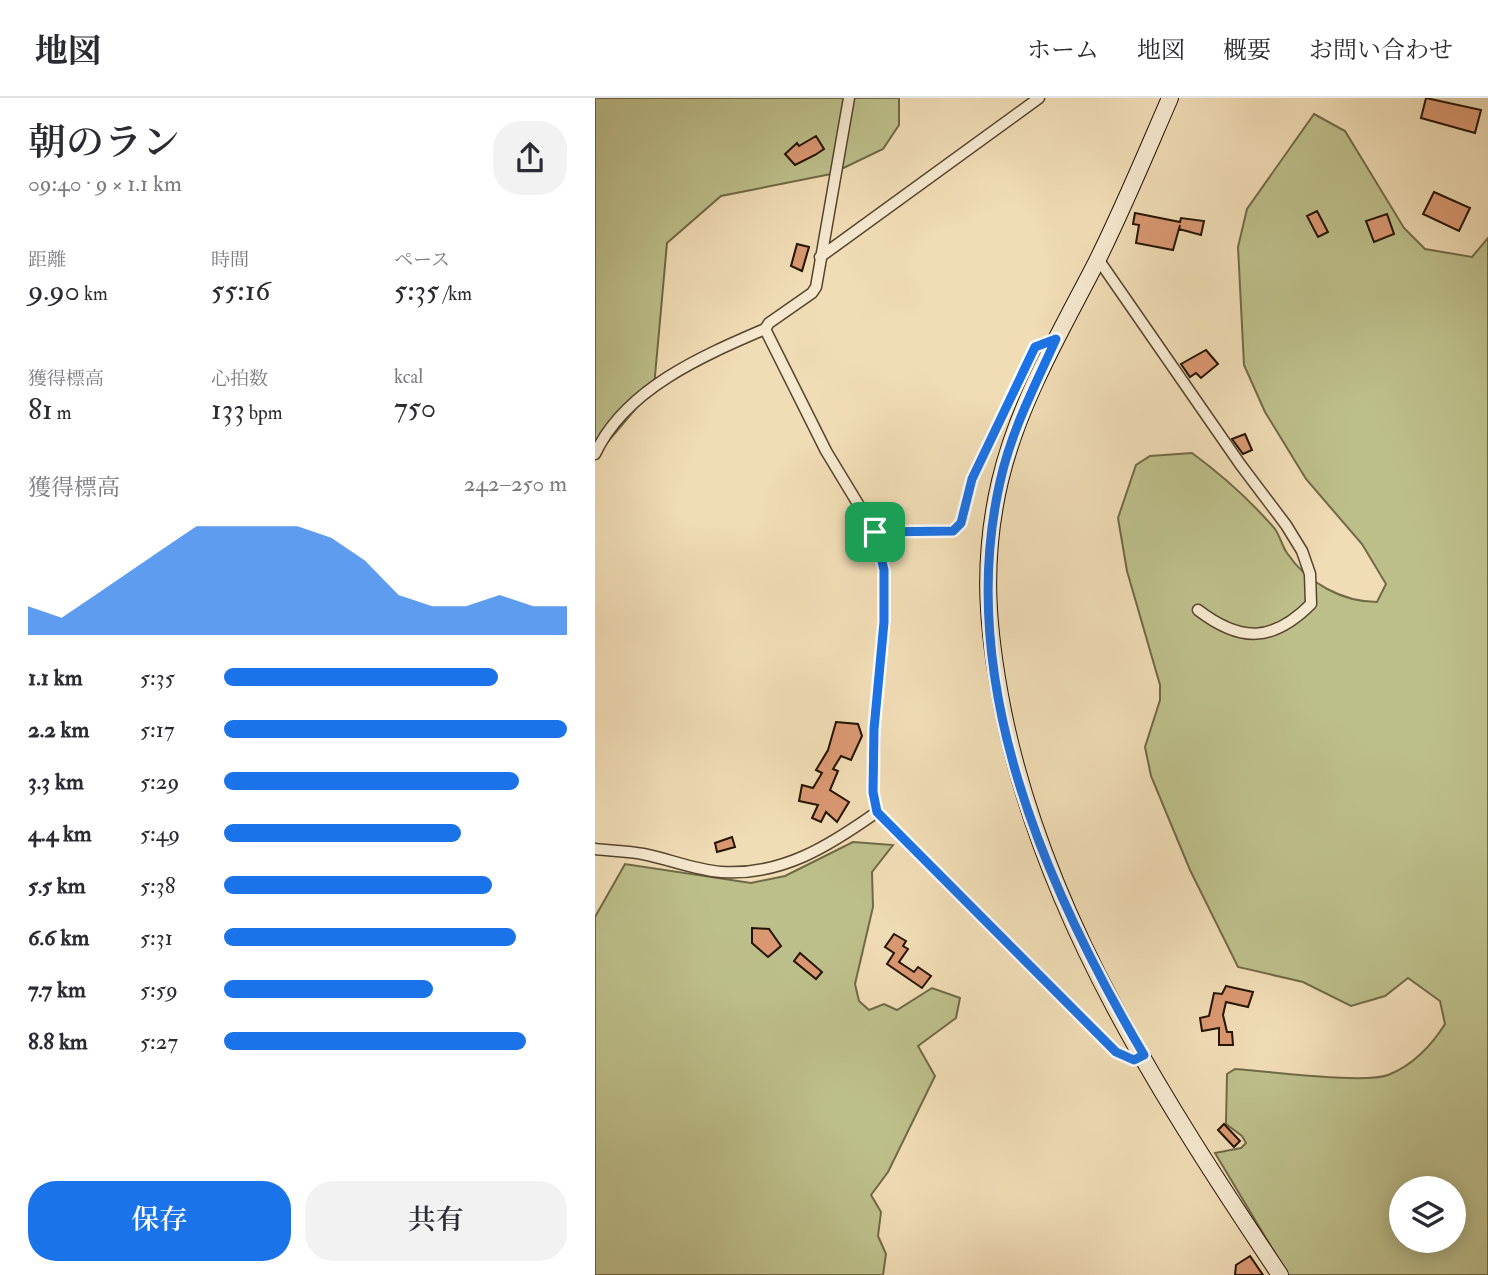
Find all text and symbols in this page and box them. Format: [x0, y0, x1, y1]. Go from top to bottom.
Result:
text: 地図 [35, 31, 101, 72]
text: ホーム [1027, 35, 1099, 66]
text: 地図 [1137, 35, 1185, 66]
text: 概要 [1223, 35, 1271, 66]
text: お問い合わせ [1309, 35, 1453, 66]
text: 朝のラン [28, 119, 180, 167]
button: share [493, 121, 567, 195]
text: 09:40 · 9 × 1.1 km [28, 169, 182, 198]
text: 距離 [28, 248, 66, 272]
text: 時間 [211, 248, 249, 272]
text: ペース [394, 248, 450, 272]
text: 9.90 [28, 272, 80, 309]
text: 55:16 [211, 272, 271, 309]
text: 5:35 [394, 272, 439, 309]
text: km [80, 282, 108, 306]
text: /km [439, 282, 472, 306]
text: kcal [394, 365, 423, 389]
text: 獲得標高 [28, 367, 104, 391]
text: 心拍数 [211, 367, 268, 391]
text: 750 [394, 389, 436, 426]
text: 81 [28, 391, 53, 428]
text: 133 [211, 391, 245, 428]
text: m [53, 401, 72, 425]
text: bpm [245, 401, 282, 425]
text: 242–250 m [464, 469, 567, 498]
text: 獲得標高 [28, 473, 120, 502]
pin [845, 502, 905, 562]
icon: arrive [856, 513, 894, 551]
text: 1.1 km [28, 663, 83, 692]
text: 5:35 [140, 663, 175, 692]
text: 2.2 km [28, 715, 89, 744]
text: 5:17 [140, 715, 175, 744]
text: 3.3 km [28, 767, 84, 796]
text: 5:29 [140, 767, 179, 796]
text: 4.4 km [28, 819, 92, 848]
text: 5:49 [140, 819, 180, 848]
text: 5.5 km [28, 871, 86, 900]
text: 5:38 [140, 871, 175, 900]
text: 6.6 km [28, 923, 89, 952]
text: 5:31 [140, 923, 173, 952]
text: 7.7 km [28, 975, 86, 1004]
text: 5:59 [140, 975, 178, 1004]
text: 8.8 km [28, 1027, 88, 1056]
text: 5:27 [140, 1027, 178, 1056]
map controls [1389, 1176, 1466, 1253]
button: layers [1389, 1176, 1466, 1253]
button: 保存 [28, 1181, 291, 1261]
button: 共有 [305, 1181, 567, 1261]

